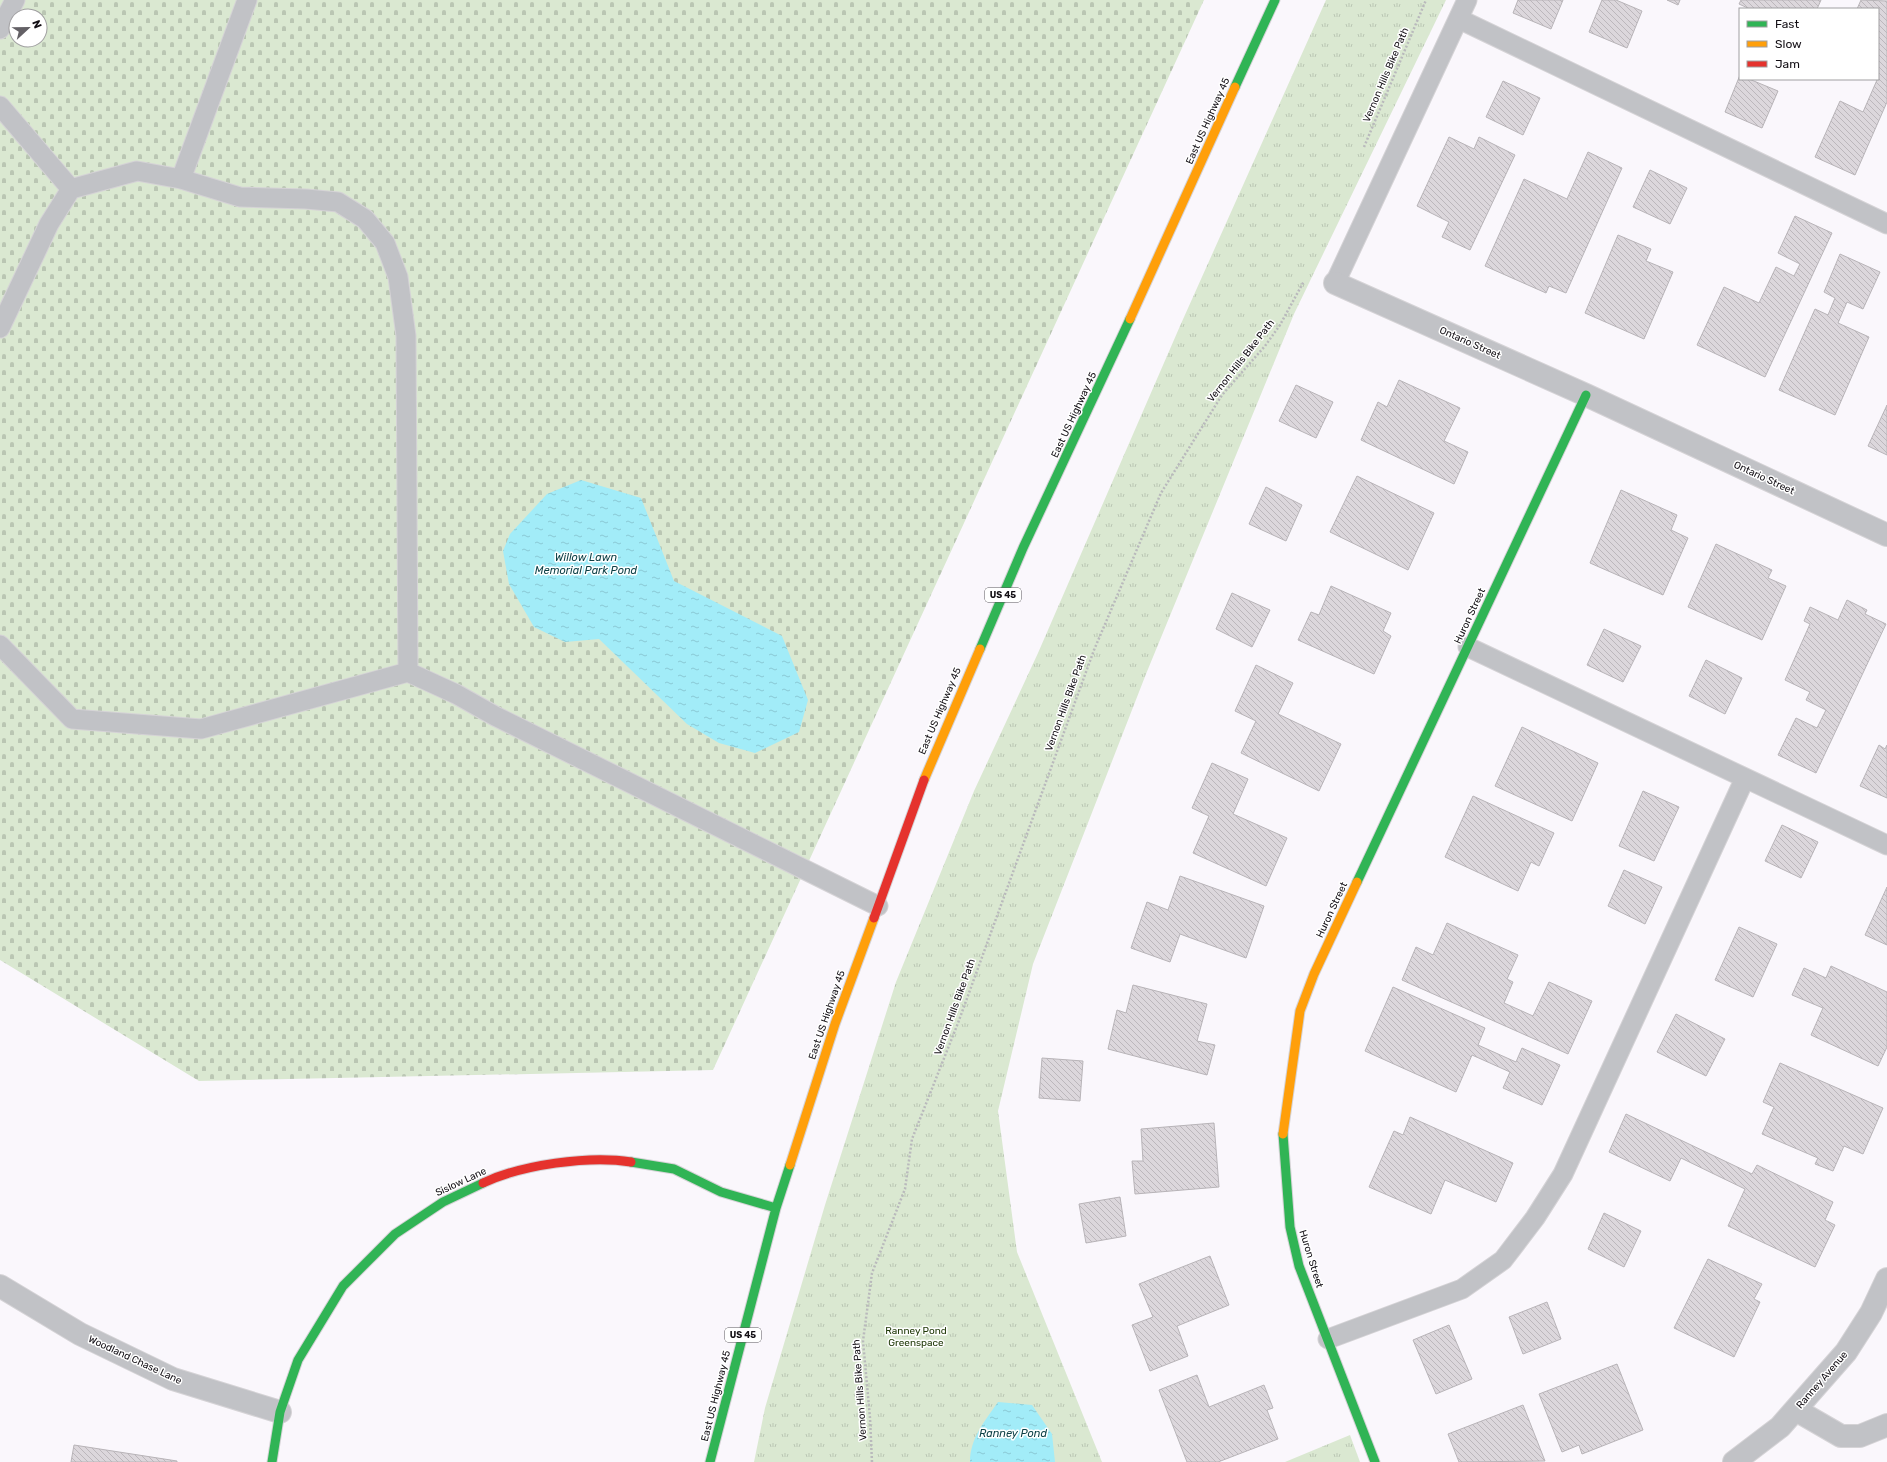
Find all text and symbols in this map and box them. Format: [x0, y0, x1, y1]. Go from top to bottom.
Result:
north arrow [8, 8, 48, 48]
legend [1739, 8, 1879, 80]
text: Fast [1775, 17, 1799, 31]
text: N [29, 18, 44, 31]
street label: Vernon Hills Bike Path [1361, 26, 1411, 124]
text: Slow [1775, 37, 1802, 51]
text: Jam [1775, 57, 1800, 71]
street label: East US Highway 45 [1184, 76, 1232, 166]
street label: Vernon Hills Bike Path [1205, 317, 1277, 405]
street label: Ontario Street [1438, 324, 1502, 362]
street label: East US Highway 45 [1049, 370, 1099, 460]
street label: Ontario Street [1732, 459, 1796, 497]
water label: Willow Lawn Memorial Park Pond [535, 551, 638, 577]
street label: Huron Street [1452, 586, 1488, 646]
road number: US 45 [985, 588, 1021, 602]
street label: Vernon Hills Bike Path [1043, 653, 1089, 753]
street label: East US Highway 45 [916, 666, 964, 756]
street label: Huron Street [1314, 880, 1350, 940]
street label: Vernon Hills Bike Path [932, 957, 978, 1057]
street label: East US Highway 45 [806, 969, 848, 1061]
street label: Sislow Lane [434, 1165, 489, 1199]
street label: Huron Street [1296, 1229, 1326, 1290]
park label: Ranney Pond Greenspace [885, 1325, 947, 1349]
road number: US 45 [725, 1328, 761, 1342]
street label: Woodland Chase Lane [86, 1333, 184, 1387]
street label: Vernon Hills Bike Path [850, 1339, 870, 1441]
street label: East US Highway 45 [699, 1349, 733, 1443]
street label: Ranney Avenue [1794, 1349, 1850, 1411]
water label: Ranney Pond [979, 1427, 1047, 1440]

